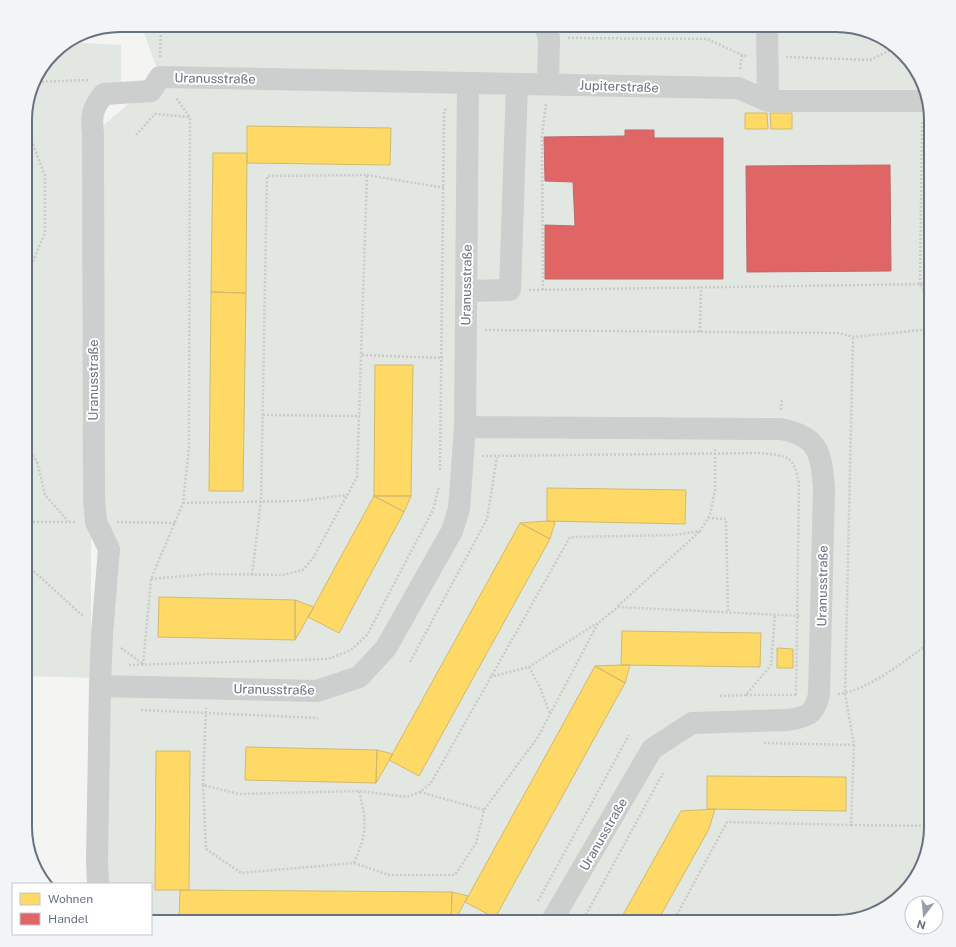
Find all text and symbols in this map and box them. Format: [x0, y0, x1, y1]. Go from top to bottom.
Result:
street label: Uranusstraße [174, 70, 256, 87]
street label: Jupiterstraße [579, 78, 659, 95]
street label: Uranusstraße [458, 244, 475, 326]
street label: Uranusstraße [86, 339, 101, 421]
street label: Uranusstraße [814, 545, 831, 627]
street label: Uranusstraße [233, 681, 315, 698]
street label: Uranusstraße [577, 795, 630, 873]
legend [12, 883, 152, 935]
text: Wohnen [48, 892, 93, 906]
north arrow [904, 895, 944, 935]
text: Handel [48, 912, 89, 926]
text: N [915, 918, 927, 932]

